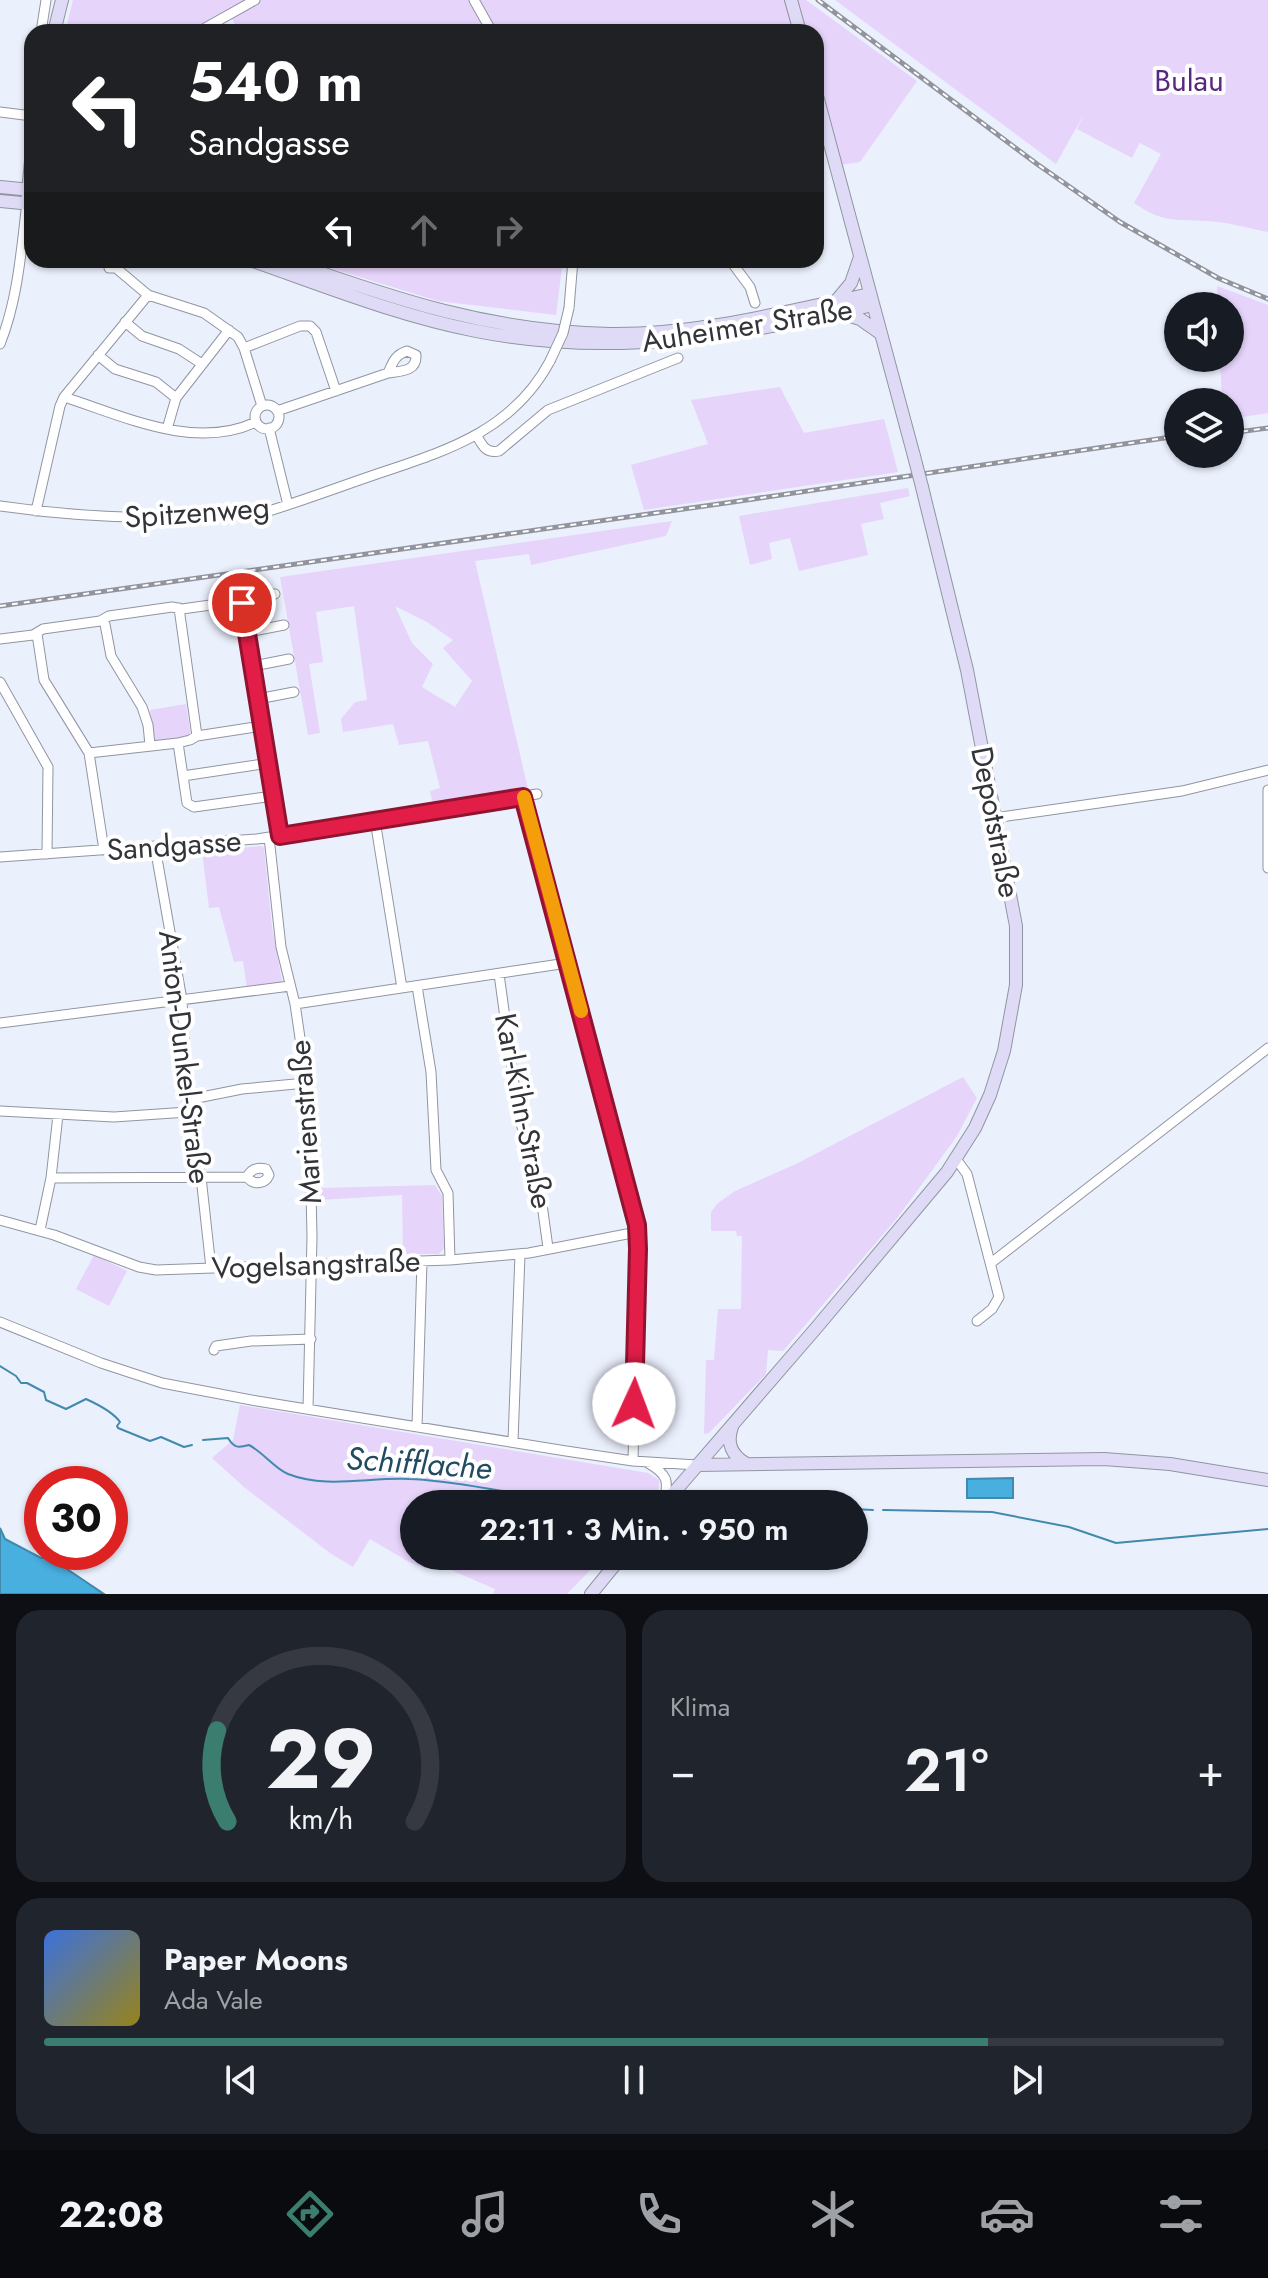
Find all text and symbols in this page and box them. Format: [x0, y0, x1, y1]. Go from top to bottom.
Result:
text: 540 m [188, 41, 363, 122]
icon: left [56, 56, 160, 160]
park label: Bulau [1154, 59, 1224, 102]
text: Sandgasse [188, 116, 350, 168]
icon: left [318, 208, 362, 252]
icon: ahead [402, 208, 446, 252]
icon: right [486, 208, 530, 252]
street label: Auheimer Straße [639, 287, 855, 363]
map controls [1164, 292, 1244, 468]
button: sound [1164, 292, 1244, 372]
button: layers [1164, 388, 1244, 468]
street label: Spitzenweg [123, 485, 271, 539]
pin [208, 569, 276, 637]
icon: arrive [220, 581, 264, 625]
street label: Depotstraße [960, 743, 1032, 901]
street label: Sandgasse [105, 819, 243, 871]
street label: Anton-Dunkel-Straße [148, 928, 222, 1186]
street label: Karl-Kihn-Straße [484, 1010, 564, 1212]
street label: Marienstraße [278, 1038, 332, 1206]
street label: Vogelsangstraße [211, 1239, 421, 1289]
position arrow [592, 1362, 676, 1446]
water label: Schifflache [345, 1435, 493, 1491]
speed limit sign: 30 [24, 1466, 128, 1570]
text: 22:11 · 3 Min. · 950 m [479, 1508, 789, 1551]
text: Klima [670, 1688, 730, 1726]
text: 29 [266, 1699, 376, 1819]
text: 21° [904, 1727, 989, 1814]
text: − [670, 1739, 696, 1803]
text: + [1197, 1739, 1224, 1803]
text: km/h [289, 1798, 353, 1840]
text: Paper Moons [164, 1938, 348, 1981]
text: Ada Vale [164, 1981, 263, 2019]
icon: previous [219, 2058, 263, 2102]
icon: pause [612, 2058, 656, 2102]
icon: next [1005, 2058, 1049, 2102]
icon: directions [282, 2186, 338, 2242]
icon: music [457, 2186, 513, 2242]
icon: phone [631, 2186, 687, 2242]
icon: climate [805, 2186, 861, 2242]
icon: car [979, 2186, 1035, 2242]
icon: filters [1153, 2186, 1209, 2242]
text: 22:08 [59, 2188, 164, 2240]

